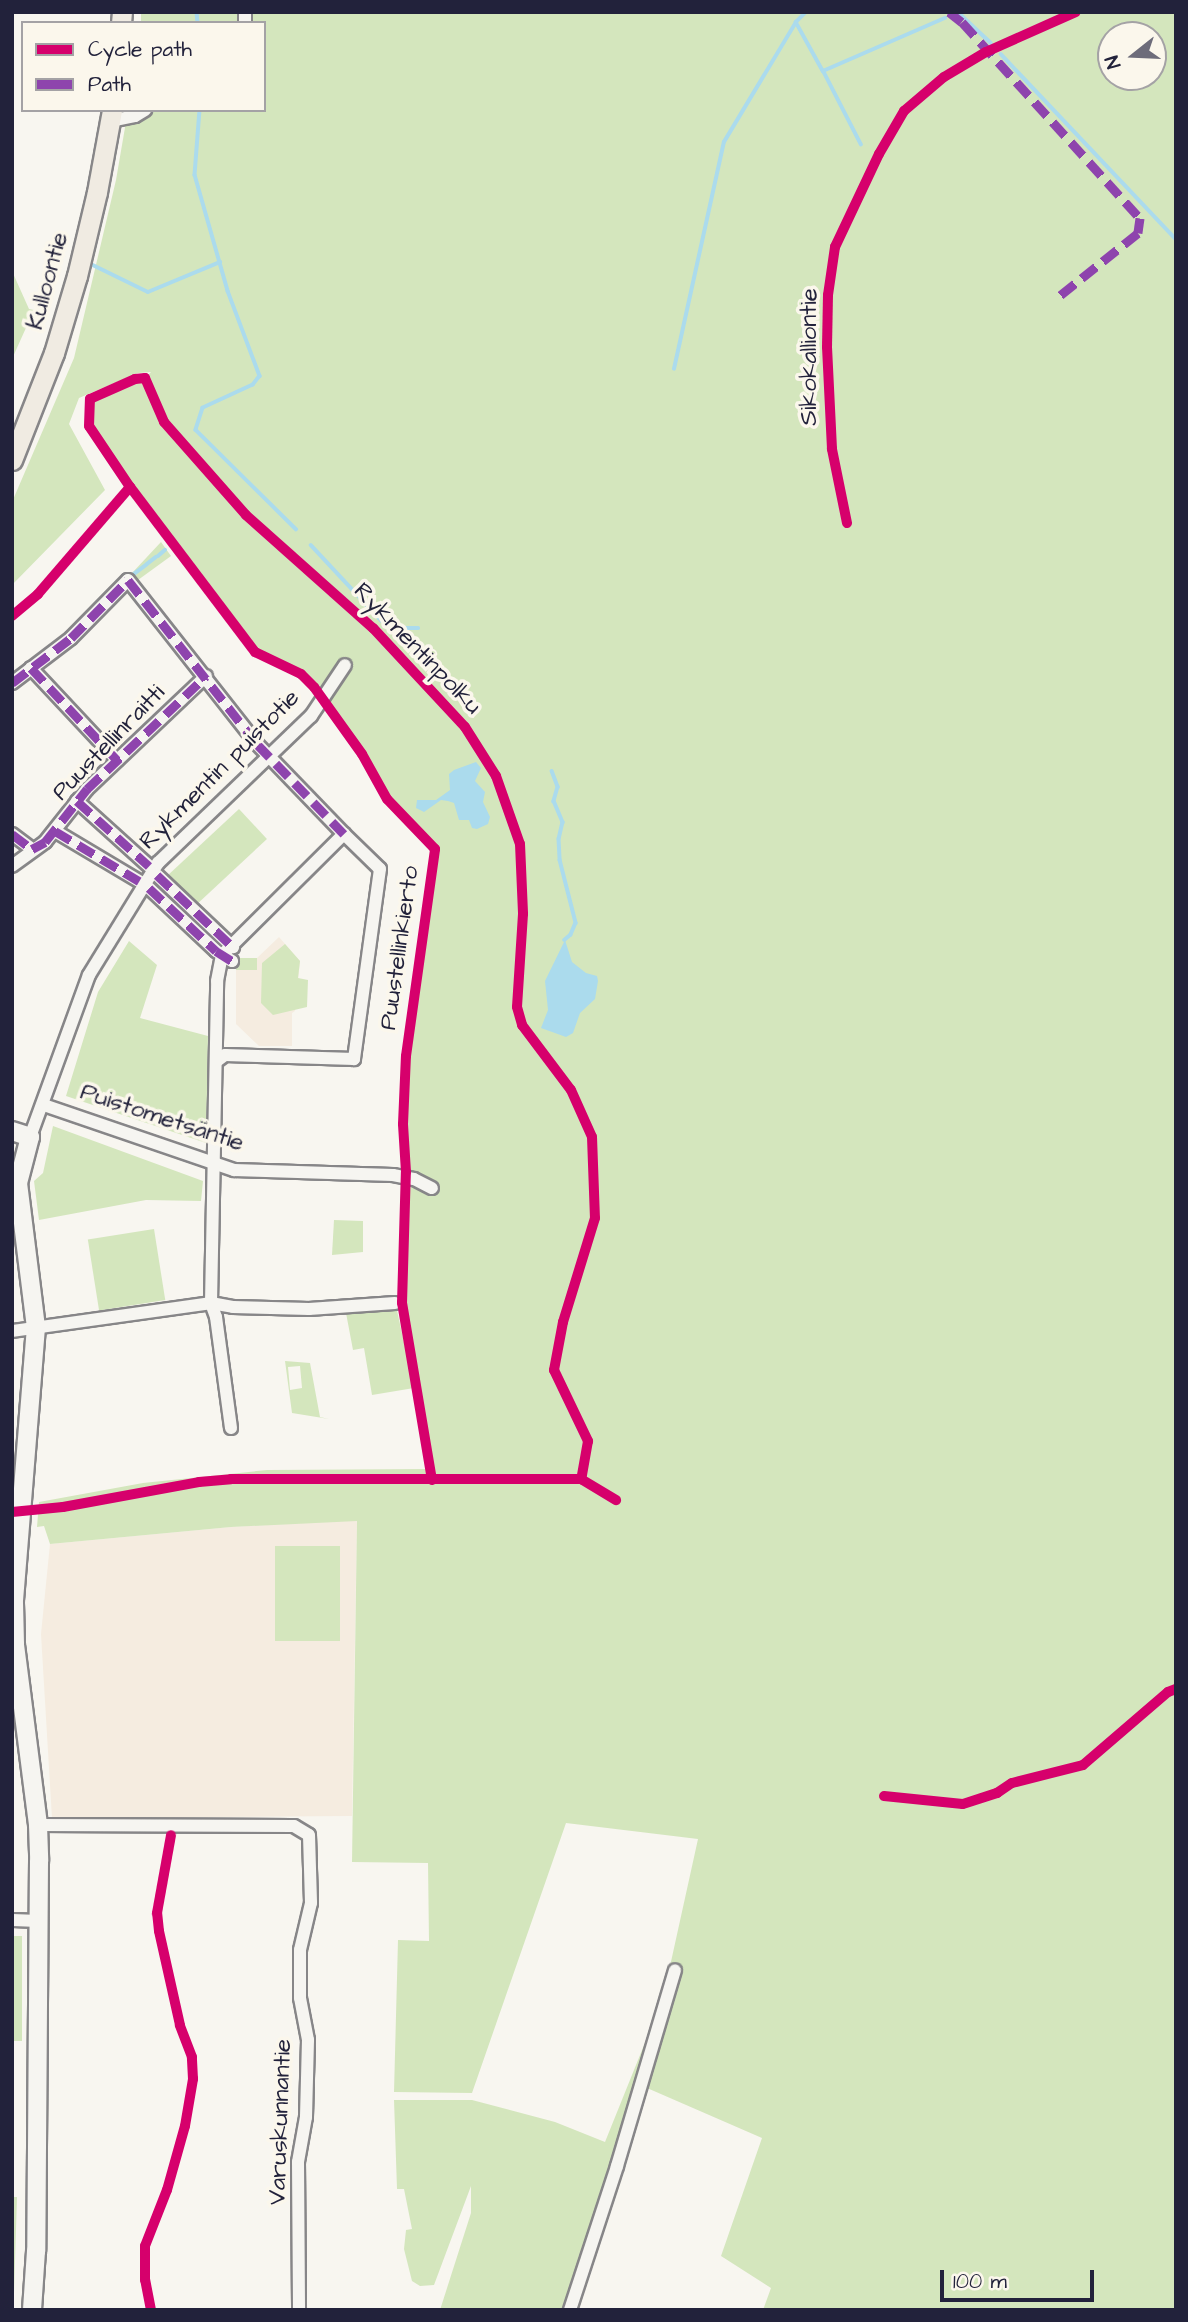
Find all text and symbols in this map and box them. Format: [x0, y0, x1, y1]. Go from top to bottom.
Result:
legend [21, 21, 266, 112]
north arrow [1097, 21, 1167, 91]
text: Cycle path [88, 35, 192, 64]
text: N [1099, 52, 1128, 72]
text: Path [88, 70, 131, 99]
street label: Kulloontie [21, 229, 75, 333]
street label: Sikokalliontie [796, 288, 824, 426]
street label: Rykmentinpolku [347, 577, 487, 721]
street label: Puustellinraitti [47, 679, 171, 807]
street label: Rykmentin puistotie [134, 684, 306, 856]
street label: Puustellinkierto [374, 864, 426, 1032]
street label: Puistometsäntie [77, 1078, 247, 1158]
street label: Varuskunnantie [264, 2038, 298, 2206]
scale bar [943, 2256, 1097, 2300]
text: 100 m [953, 2267, 1007, 2296]

